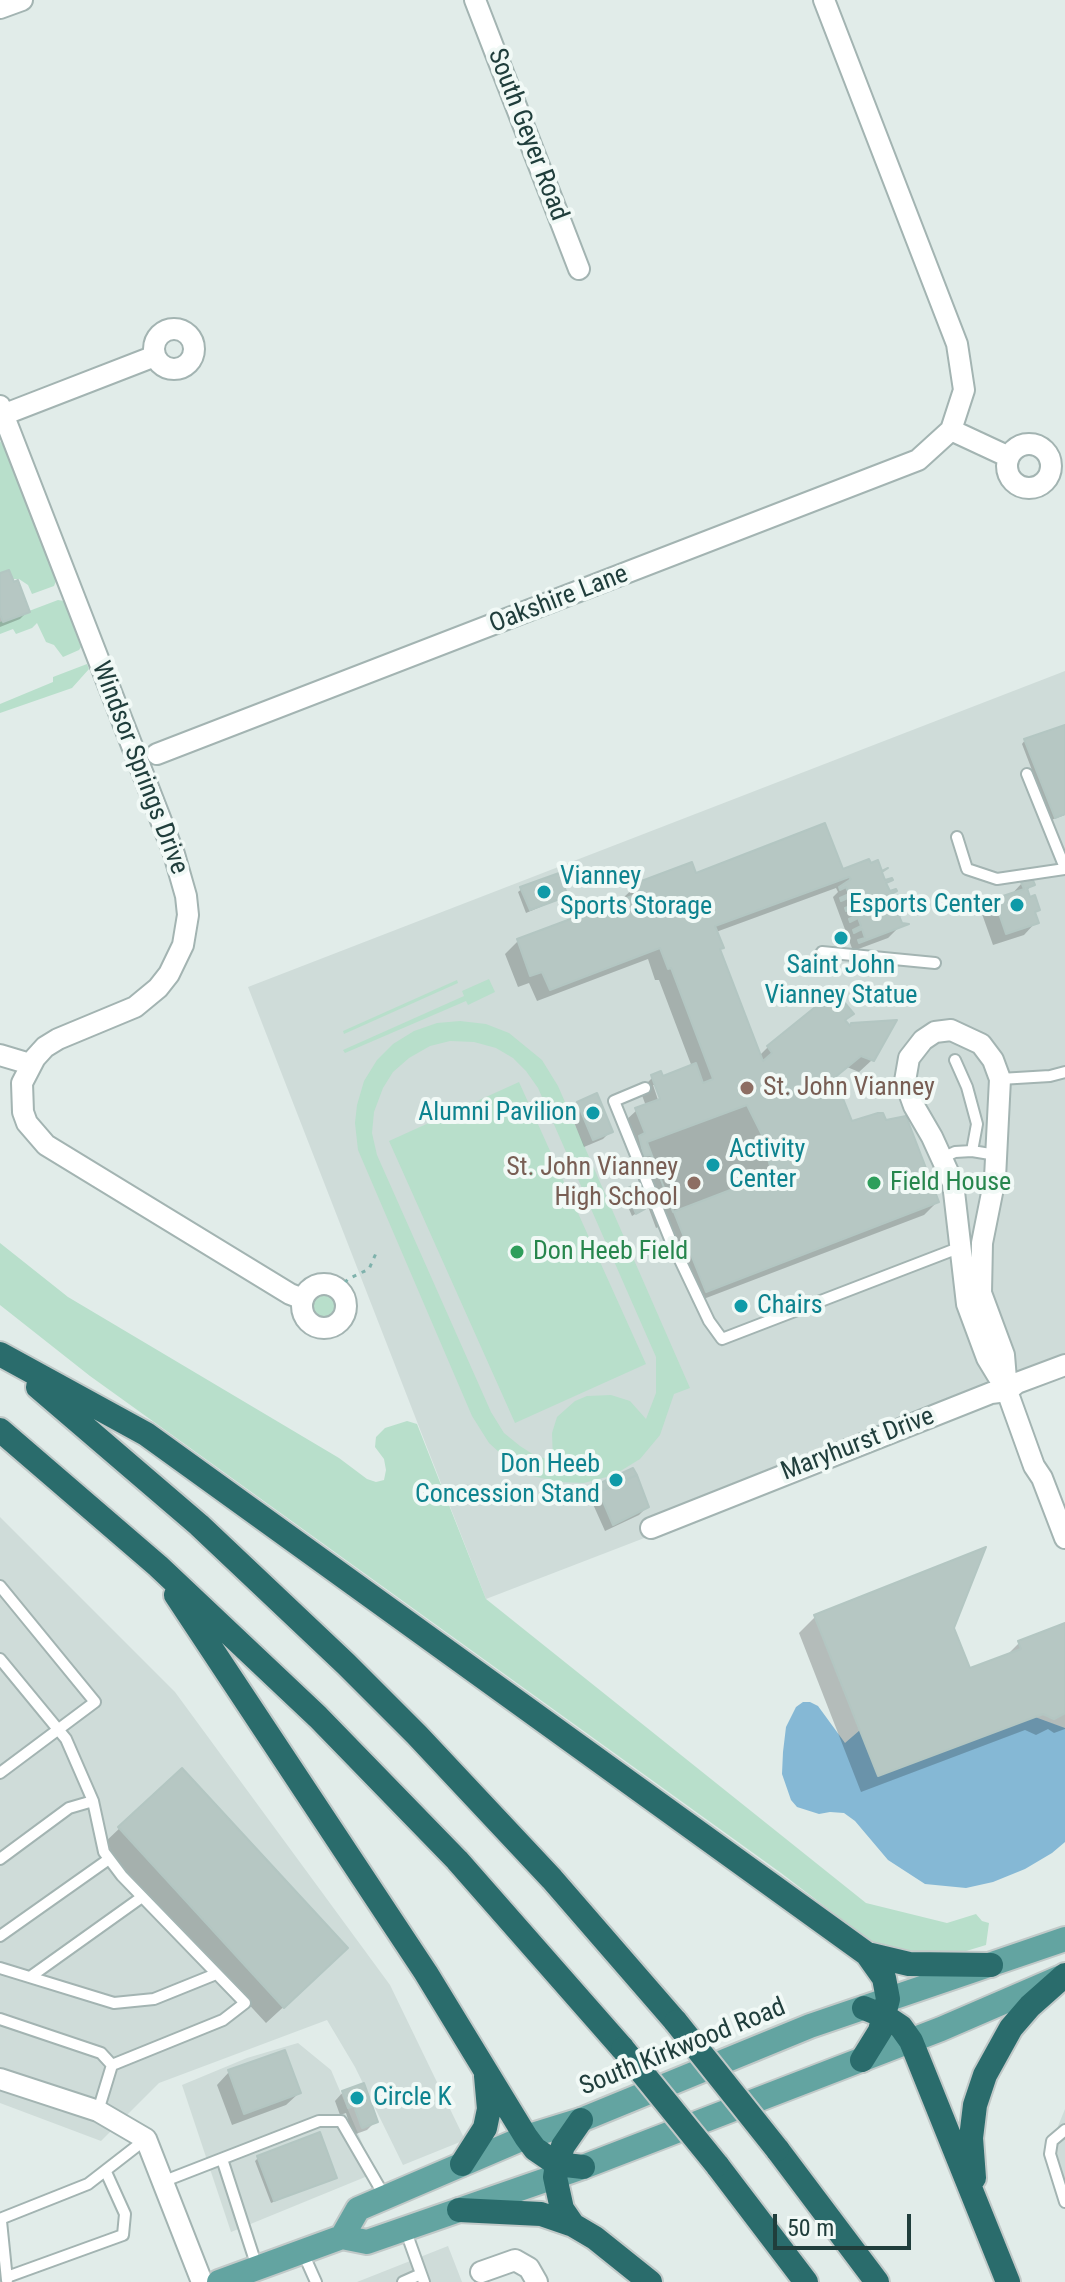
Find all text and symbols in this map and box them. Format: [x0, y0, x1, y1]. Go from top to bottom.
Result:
street label: South Geyer Road [480, 45, 574, 225]
street label: Oakshire Lane [485, 559, 633, 641]
street label: Windsor Springs Drive [84, 657, 194, 879]
place label: Vianney Sports Storage [560, 861, 712, 922]
marker: Vianney Sports Storage [535, 883, 553, 901]
place label: Esports Center [849, 889, 1001, 921]
marker: Esports Center [1008, 896, 1026, 914]
marker: Saint John Vianney Statue [832, 929, 850, 947]
place label: Saint John Vianney Statue [764, 950, 918, 1012]
place label: St. John Vianney [763, 1072, 935, 1104]
marker: St. John Vianney [738, 1079, 756, 1097]
place label: Alumni Pavilion [418, 1097, 577, 1129]
marker: Alumni Pavilion [584, 1104, 602, 1122]
place label: Activity Center [729, 1134, 805, 1196]
place label: St. John Vianney High School [506, 1152, 678, 1214]
marker: Activity Center [704, 1156, 722, 1174]
place label: Field House [890, 1167, 1011, 1199]
marker: St. John Vianney High School [685, 1174, 703, 1192]
marker: Field House [865, 1174, 883, 1192]
place label: Don Heeb Field [533, 1236, 688, 1268]
marker: Don Heeb Field [508, 1243, 526, 1261]
place label: Chairs [757, 1290, 822, 1322]
marker: Chairs [732, 1297, 750, 1315]
street label: Maryhurst Drive [777, 1401, 939, 1489]
place label: Don Heeb Concession Stand [415, 1449, 600, 1510]
marker: Don Heeb Concession Stand [607, 1471, 625, 1489]
street label: South Kirkwood Road [576, 1992, 790, 2104]
place label: Circle K [373, 2082, 452, 2114]
marker: Circle K [348, 2089, 366, 2107]
scale bar [777, 2198, 915, 2248]
text: 50 m [787, 2214, 834, 2242]

